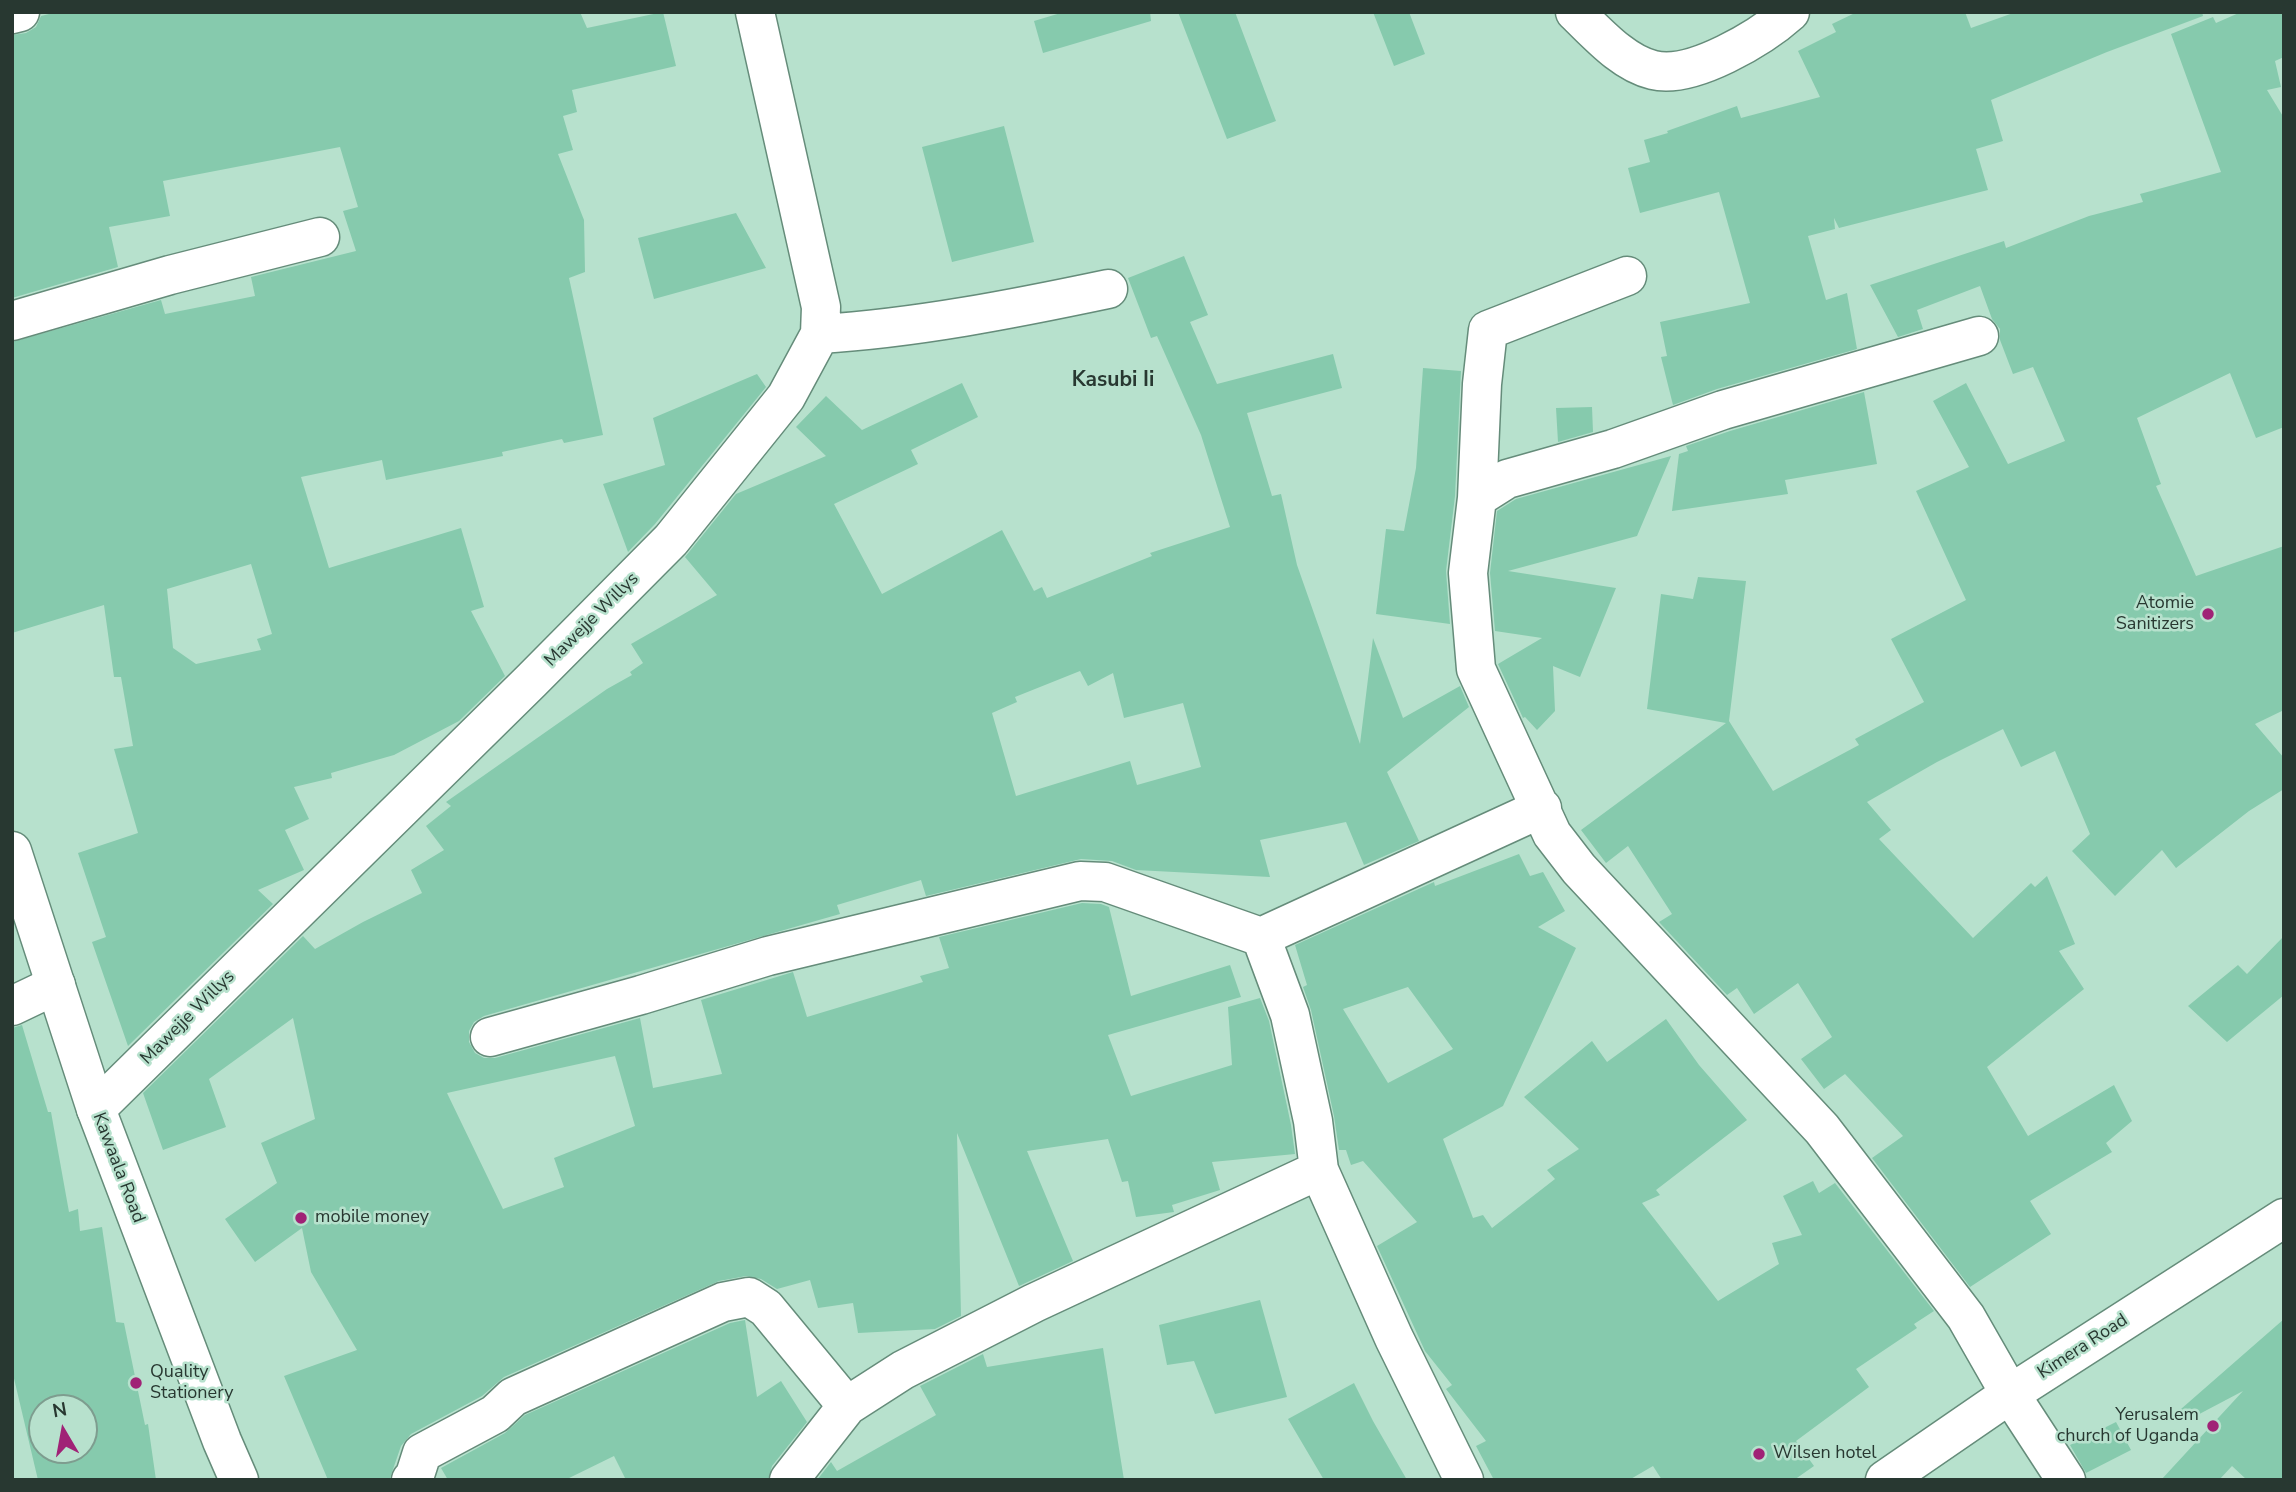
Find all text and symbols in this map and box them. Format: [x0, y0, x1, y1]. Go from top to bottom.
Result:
district label: Kasubi Ii [1072, 368, 1154, 394]
street label: Mawejje Willys [540, 568, 644, 672]
place label: Atomie Sanitizers [2116, 593, 2194, 636]
marker: Atomie Sanitizers [2200, 606, 2216, 622]
street label: Mawejje Willys [136, 966, 240, 1070]
street label: Kawaala Road [87, 1110, 149, 1226]
place label: mobile money [315, 1207, 429, 1229]
marker: mobile money [293, 1210, 309, 1226]
street label: Kimera Road [2034, 1310, 2132, 1384]
place label: Quality Stationery [150, 1362, 233, 1404]
marker: Quality Stationery [128, 1375, 144, 1391]
north arrow [28, 1394, 98, 1464]
text: N [50, 1396, 69, 1424]
place label: Yerusalem church of Uganda [2057, 1405, 2199, 1448]
marker: Yerusalem church of Uganda [2205, 1418, 2221, 1434]
place label: Wilsen hotel [1773, 1443, 1877, 1465]
marker: Wilsen hotel [1751, 1446, 1767, 1462]

